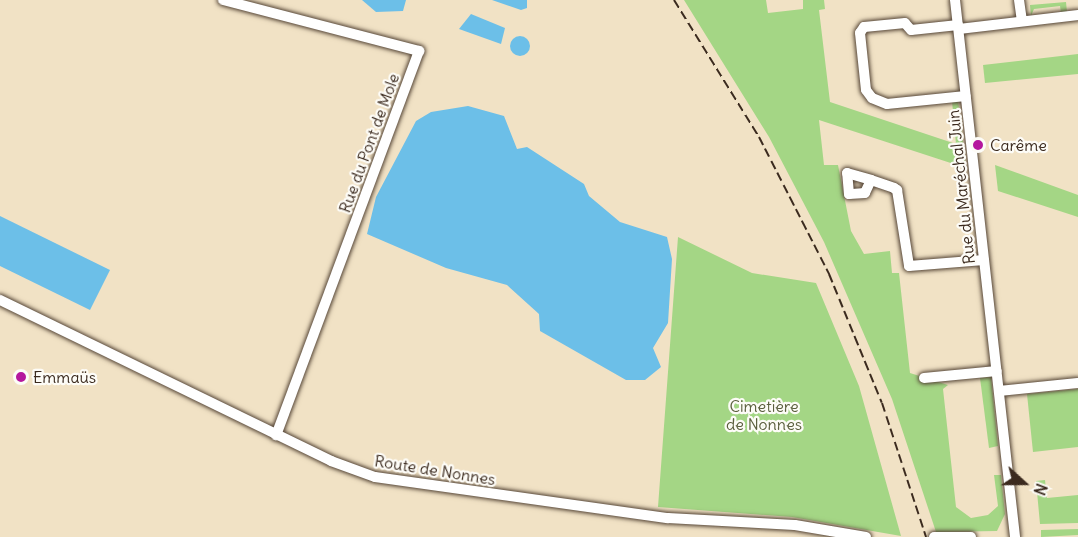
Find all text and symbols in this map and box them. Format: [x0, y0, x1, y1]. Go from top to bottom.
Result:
street label: Rue du Pont de Mole [335, 71, 403, 215]
street label: Rue du Maréchal Juin [943, 109, 979, 265]
place label: Carême [990, 135, 1047, 155]
marker: Carême [971, 138, 985, 152]
place label: Emmaüs [33, 367, 96, 387]
marker: Emmaüs [14, 370, 28, 384]
park label: Cimetière de Nonnes [726, 396, 802, 434]
street label: Route de Nonnes [373, 451, 497, 489]
north arrow [994, 453, 1054, 513]
text: N [1029, 481, 1052, 498]

